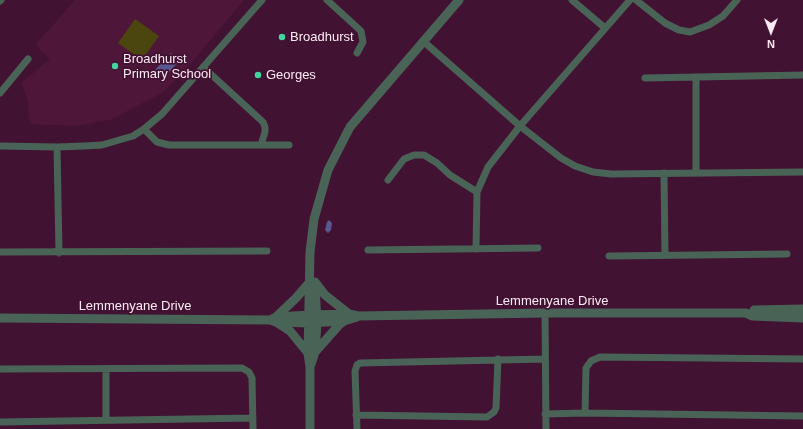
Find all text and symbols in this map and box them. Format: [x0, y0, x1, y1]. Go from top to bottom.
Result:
north arrow [751, 12, 791, 52]
place label: Broadhurst [290, 29, 354, 45]
marker: Broadhurst [277, 32, 287, 42]
text: N [767, 38, 775, 50]
place label: Broadhurst Primary School [123, 51, 211, 82]
marker: Broadhurst Primary School [110, 61, 120, 71]
place label: Georges [266, 67, 316, 83]
marker: Georges [253, 70, 263, 80]
street label: Lemmenyane Drive [496, 293, 608, 309]
street label: Lemmenyane Drive [79, 298, 191, 314]

